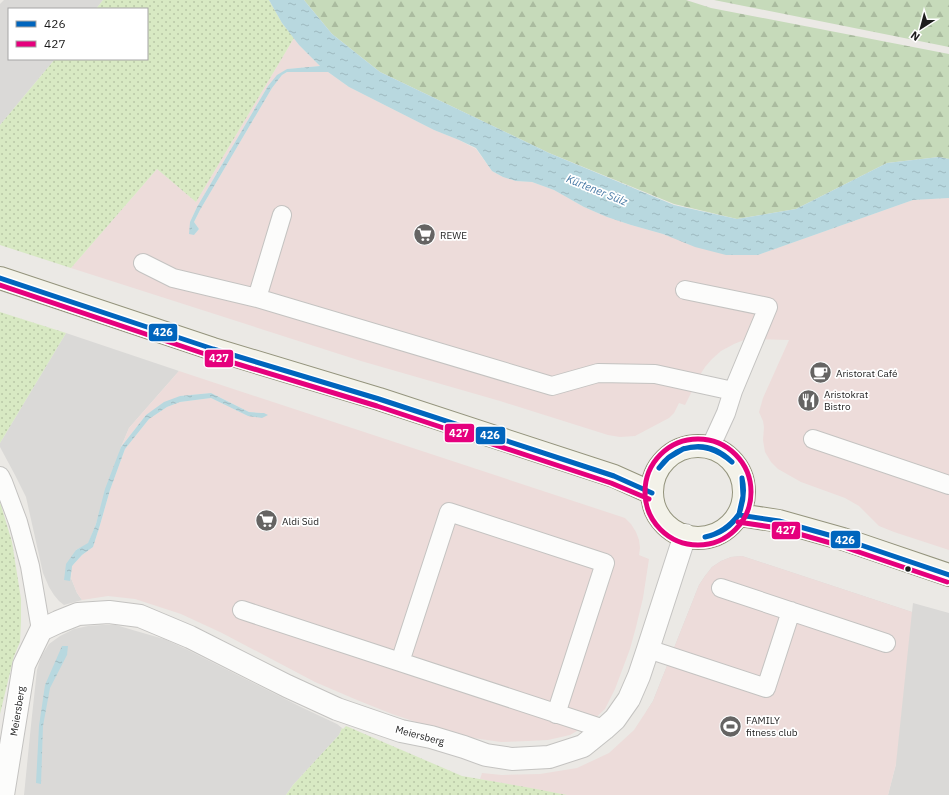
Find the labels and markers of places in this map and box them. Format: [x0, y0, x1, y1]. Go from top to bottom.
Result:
supermarket icon: REWE [412, 222, 438, 248]
place label: REWE [440, 229, 467, 242]
cafe icon: Aristorat Café [807, 360, 833, 386]
place label: Aristorat Café [836, 367, 898, 380]
restaurant icon: Aristokrat Bistro [796, 387, 822, 413]
place label: Aristokrat Bistro [824, 388, 869, 413]
supermarket icon: Aldi Süd [253, 508, 279, 534]
place label: Aldi Süd [282, 515, 319, 528]
unlabelled marker [903, 564, 913, 574]
sports icon: FAMILY fitness club [718, 713, 744, 739]
place label: FAMILY fitness club [746, 714, 798, 739]

